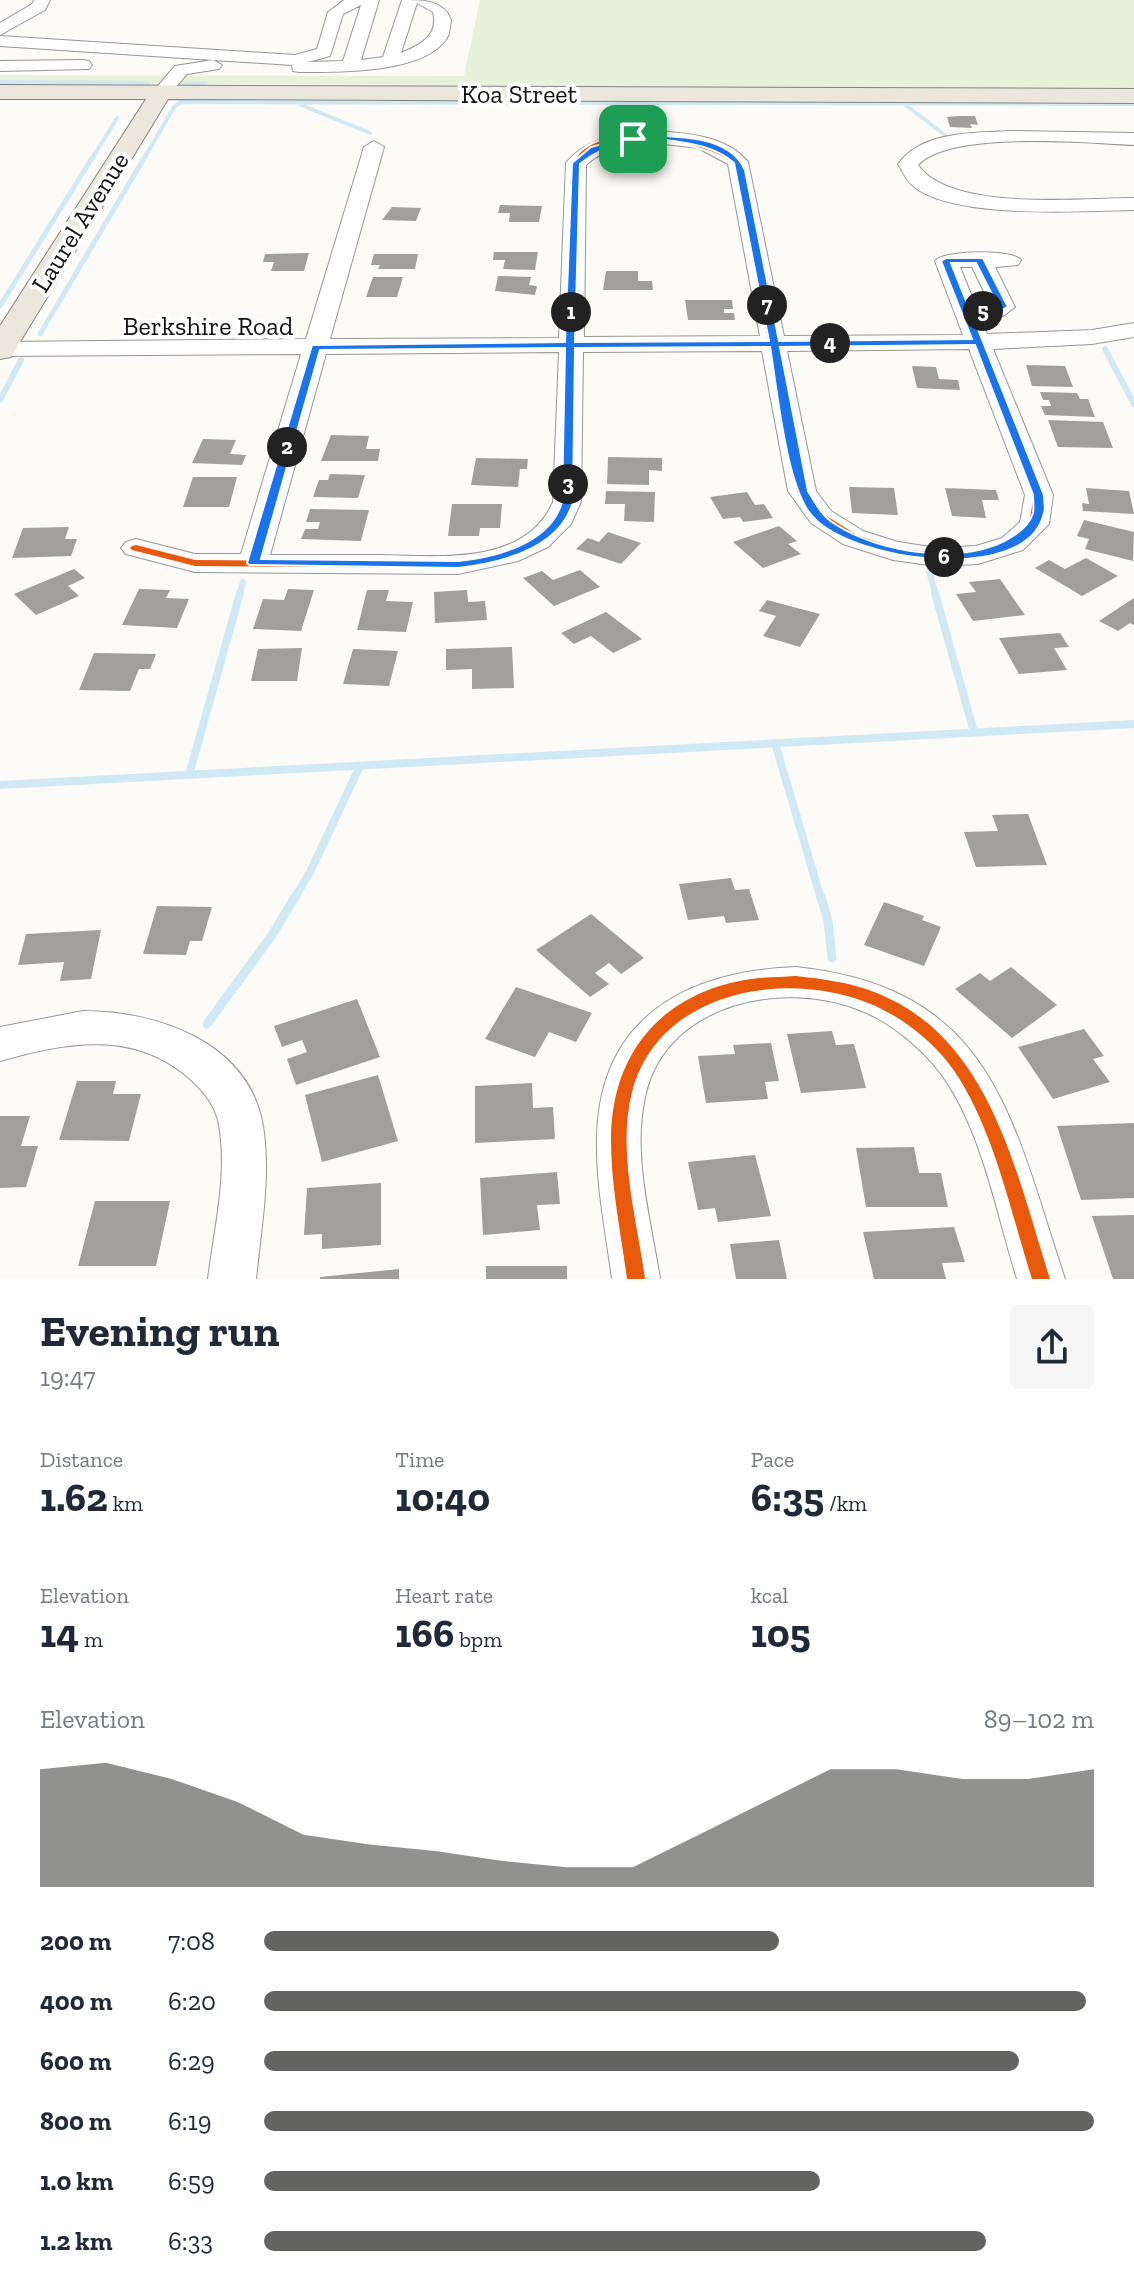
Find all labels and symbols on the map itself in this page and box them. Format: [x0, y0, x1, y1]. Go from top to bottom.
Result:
street label: Koa Street [461, 78, 578, 110]
pin [599, 105, 667, 173]
street label: Laurel Avenue [24, 146, 136, 298]
pin: 7 [747, 285, 787, 325]
pin: 5 [963, 291, 1003, 331]
pin: 1 [551, 292, 591, 332]
street label: Berkshire Road [123, 310, 293, 342]
pin: 4 [810, 323, 850, 363]
pin: 2 [267, 427, 307, 467]
pin: 3 [548, 464, 588, 504]
pin: 6 [924, 537, 964, 577]

